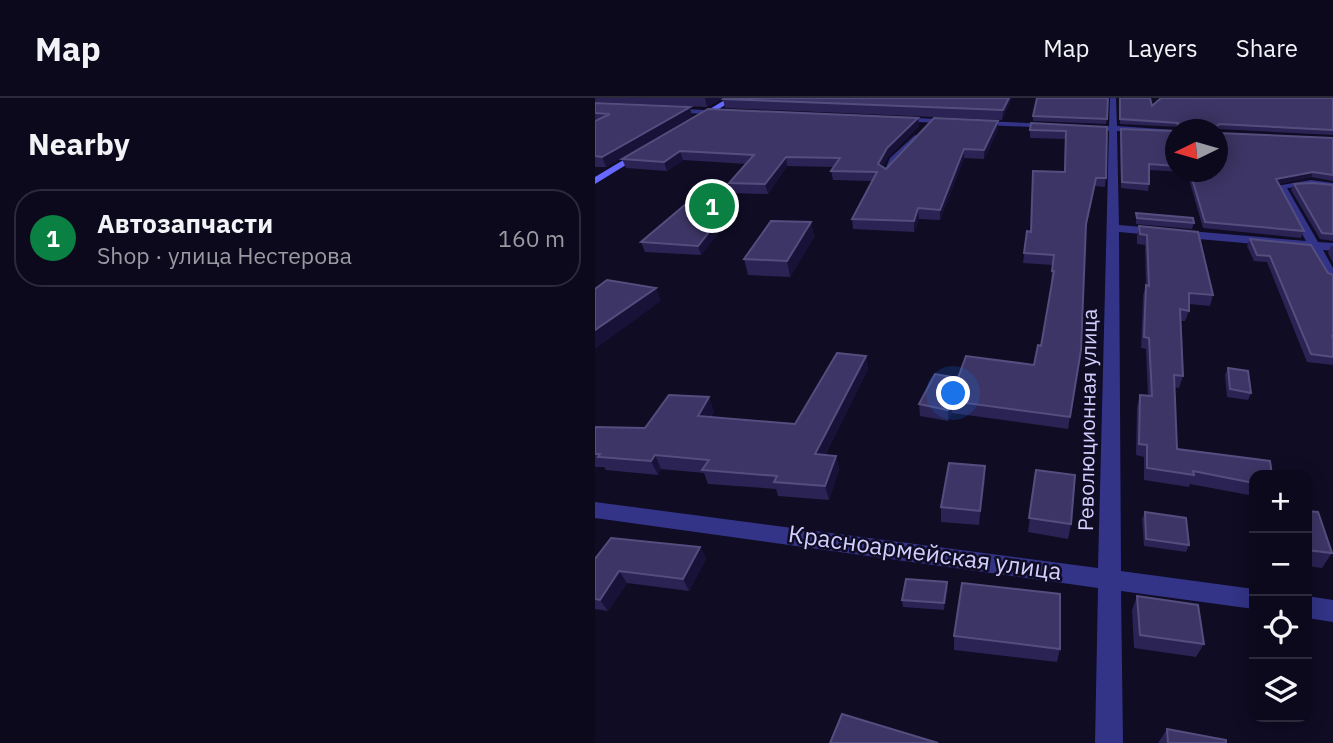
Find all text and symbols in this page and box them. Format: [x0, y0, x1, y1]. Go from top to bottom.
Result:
text: Map [35, 27, 101, 70]
text: Map [1043, 32, 1090, 64]
text: Layers [1128, 32, 1198, 64]
text: Share [1236, 32, 1298, 64]
north arrow [1165, 119, 1228, 182]
text: Nearby [28, 124, 130, 163]
pin: 1 [689, 180, 735, 232]
text: Автозапчасти [97, 206, 273, 240]
text: 1 [46, 223, 60, 253]
text: 160 m [498, 223, 565, 253]
text: Shop · улица Нестерова [97, 240, 352, 270]
street label: Революционная улица [1071, 309, 1103, 531]
your location [936, 376, 970, 410]
map controls [1249, 470, 1312, 722]
button: + [1249, 470, 1312, 533]
street label: Красноармейская улица [786, 517, 1064, 587]
button: − [1249, 533, 1312, 596]
button: locate [1249, 596, 1312, 659]
button: layers [1249, 659, 1312, 722]

